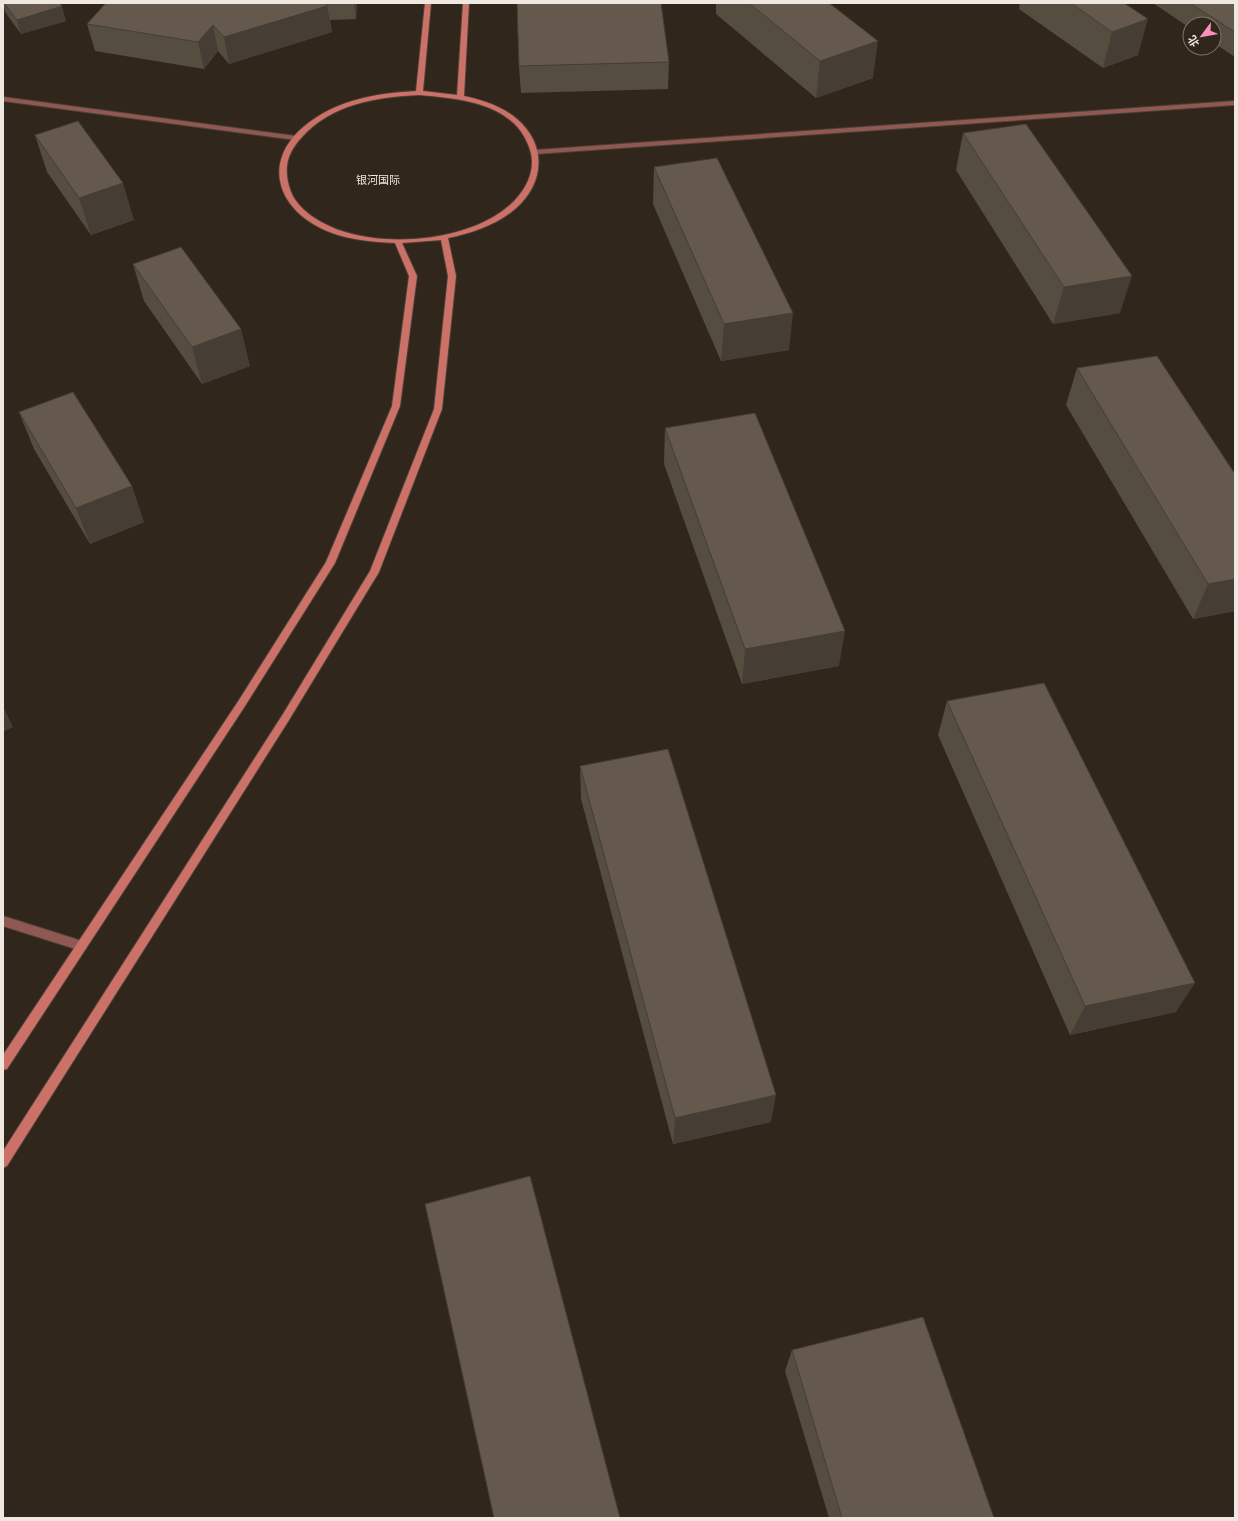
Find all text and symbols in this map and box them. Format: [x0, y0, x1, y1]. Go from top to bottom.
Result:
north arrow [1182, 16, 1222, 56]
text: 北 [1186, 33, 1202, 49]
district label: 银河国际 [356, 174, 400, 187]

